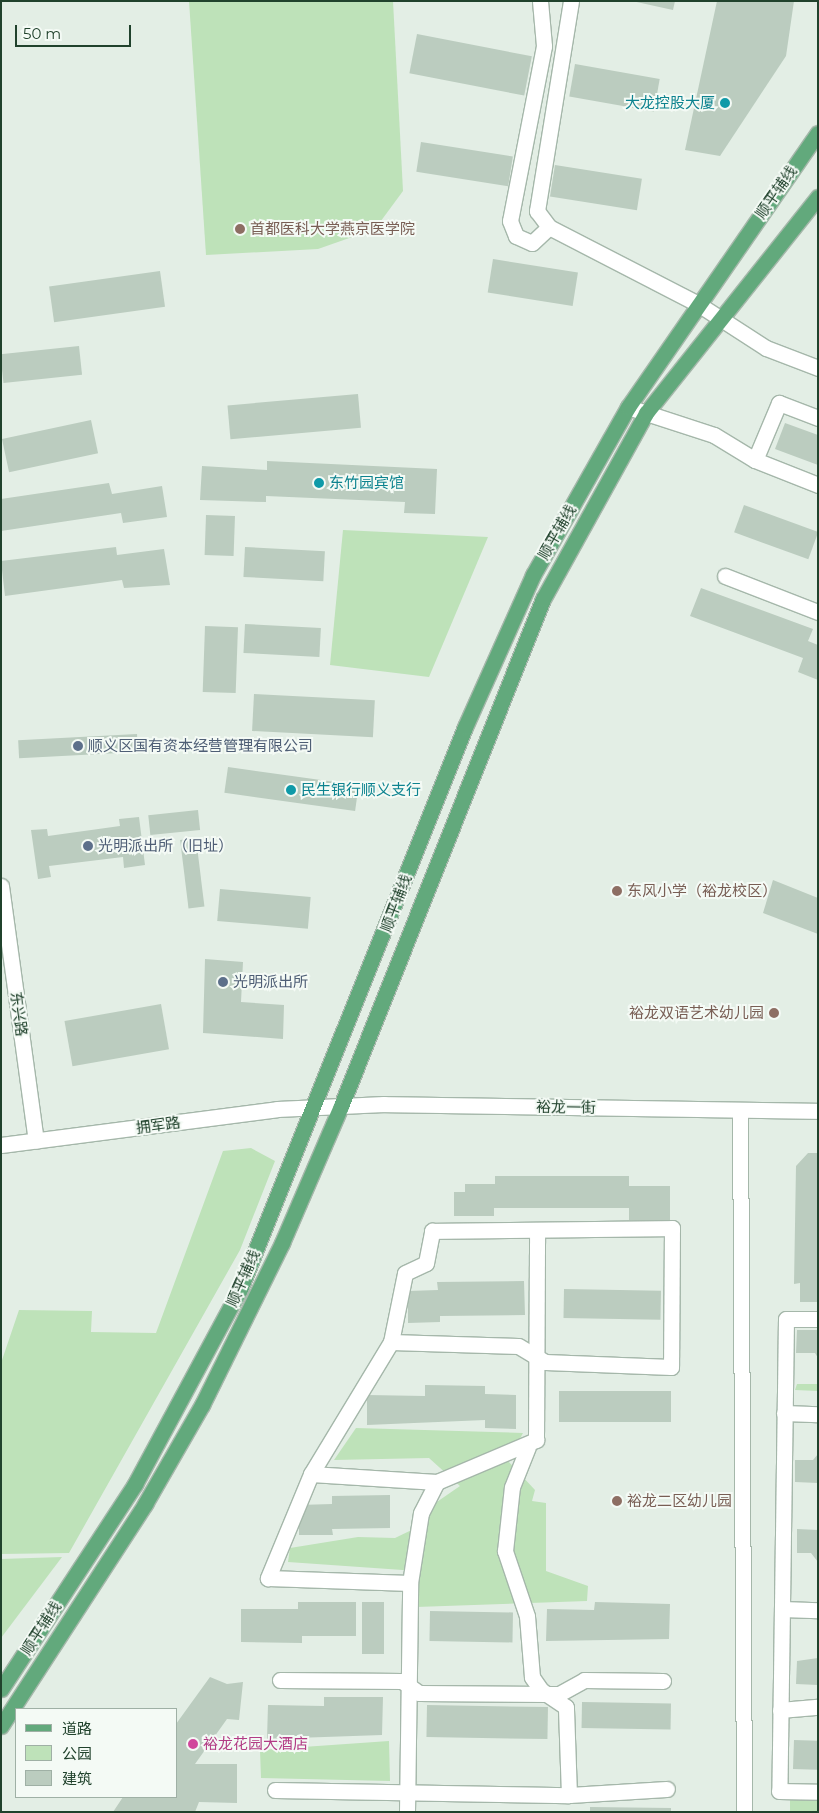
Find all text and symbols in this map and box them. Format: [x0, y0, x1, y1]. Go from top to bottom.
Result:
scale bar [18, 15, 134, 47]
text: 50 m [23, 24, 61, 43]
place label: 大龙控股大厦 [625, 94, 715, 112]
marker: 大龙控股大厦 [719, 97, 731, 109]
street label: 顺平辅线 [751, 162, 801, 222]
place label: 首都医科大学燕京医学院 [250, 220, 415, 238]
marker: 首都医科大学燕京医学院 [234, 223, 246, 235]
place label: 东竹园宾馆 [329, 474, 404, 492]
marker: 东竹园宾馆 [313, 477, 325, 489]
street label: 顺平辅线 [534, 502, 580, 562]
place label: 顺义区国有资本经营管理有限公司 [88, 737, 313, 755]
marker: 顺义区国有资本经营管理有限公司 [72, 740, 84, 752]
place label: 民生银行顺义支行 [301, 781, 421, 799]
marker: 民生银行顺义支行 [285, 784, 297, 796]
place label: 光明派出所（旧址） [98, 837, 233, 855]
marker: 光明派出所（旧址） [82, 840, 94, 852]
street label: 顺平辅线 [377, 872, 415, 934]
place label: 东风小学（裕龙校区） [627, 882, 777, 900]
marker: 东风小学（裕龙校区） [611, 885, 623, 897]
place label: 光明派出所 [233, 973, 308, 991]
marker: 光明派出所 [217, 976, 229, 988]
street label: 东兴路 [7, 990, 31, 1038]
place label: 裕龙双语艺术幼儿园 [629, 1004, 764, 1022]
marker: 裕龙双语艺术幼儿园 [768, 1007, 780, 1019]
street label: 裕龙一街 [536, 1097, 596, 1117]
street label: 拥军路 [134, 1113, 182, 1137]
street label: 顺平辅线 [223, 1247, 263, 1309]
place label: 裕龙二区幼儿园 [627, 1492, 732, 1510]
marker: 裕龙二区幼儿园 [611, 1495, 623, 1507]
street label: 顺平辅线 [17, 1598, 65, 1658]
legend [15, 1708, 178, 1798]
text: 道路 [62, 1719, 92, 1738]
place label: 裕龙花园大酒店 [203, 1735, 308, 1753]
marker: 裕龙花园大酒店 [187, 1738, 199, 1750]
text: 公园 [62, 1744, 92, 1763]
text: 建筑 [62, 1769, 92, 1788]

